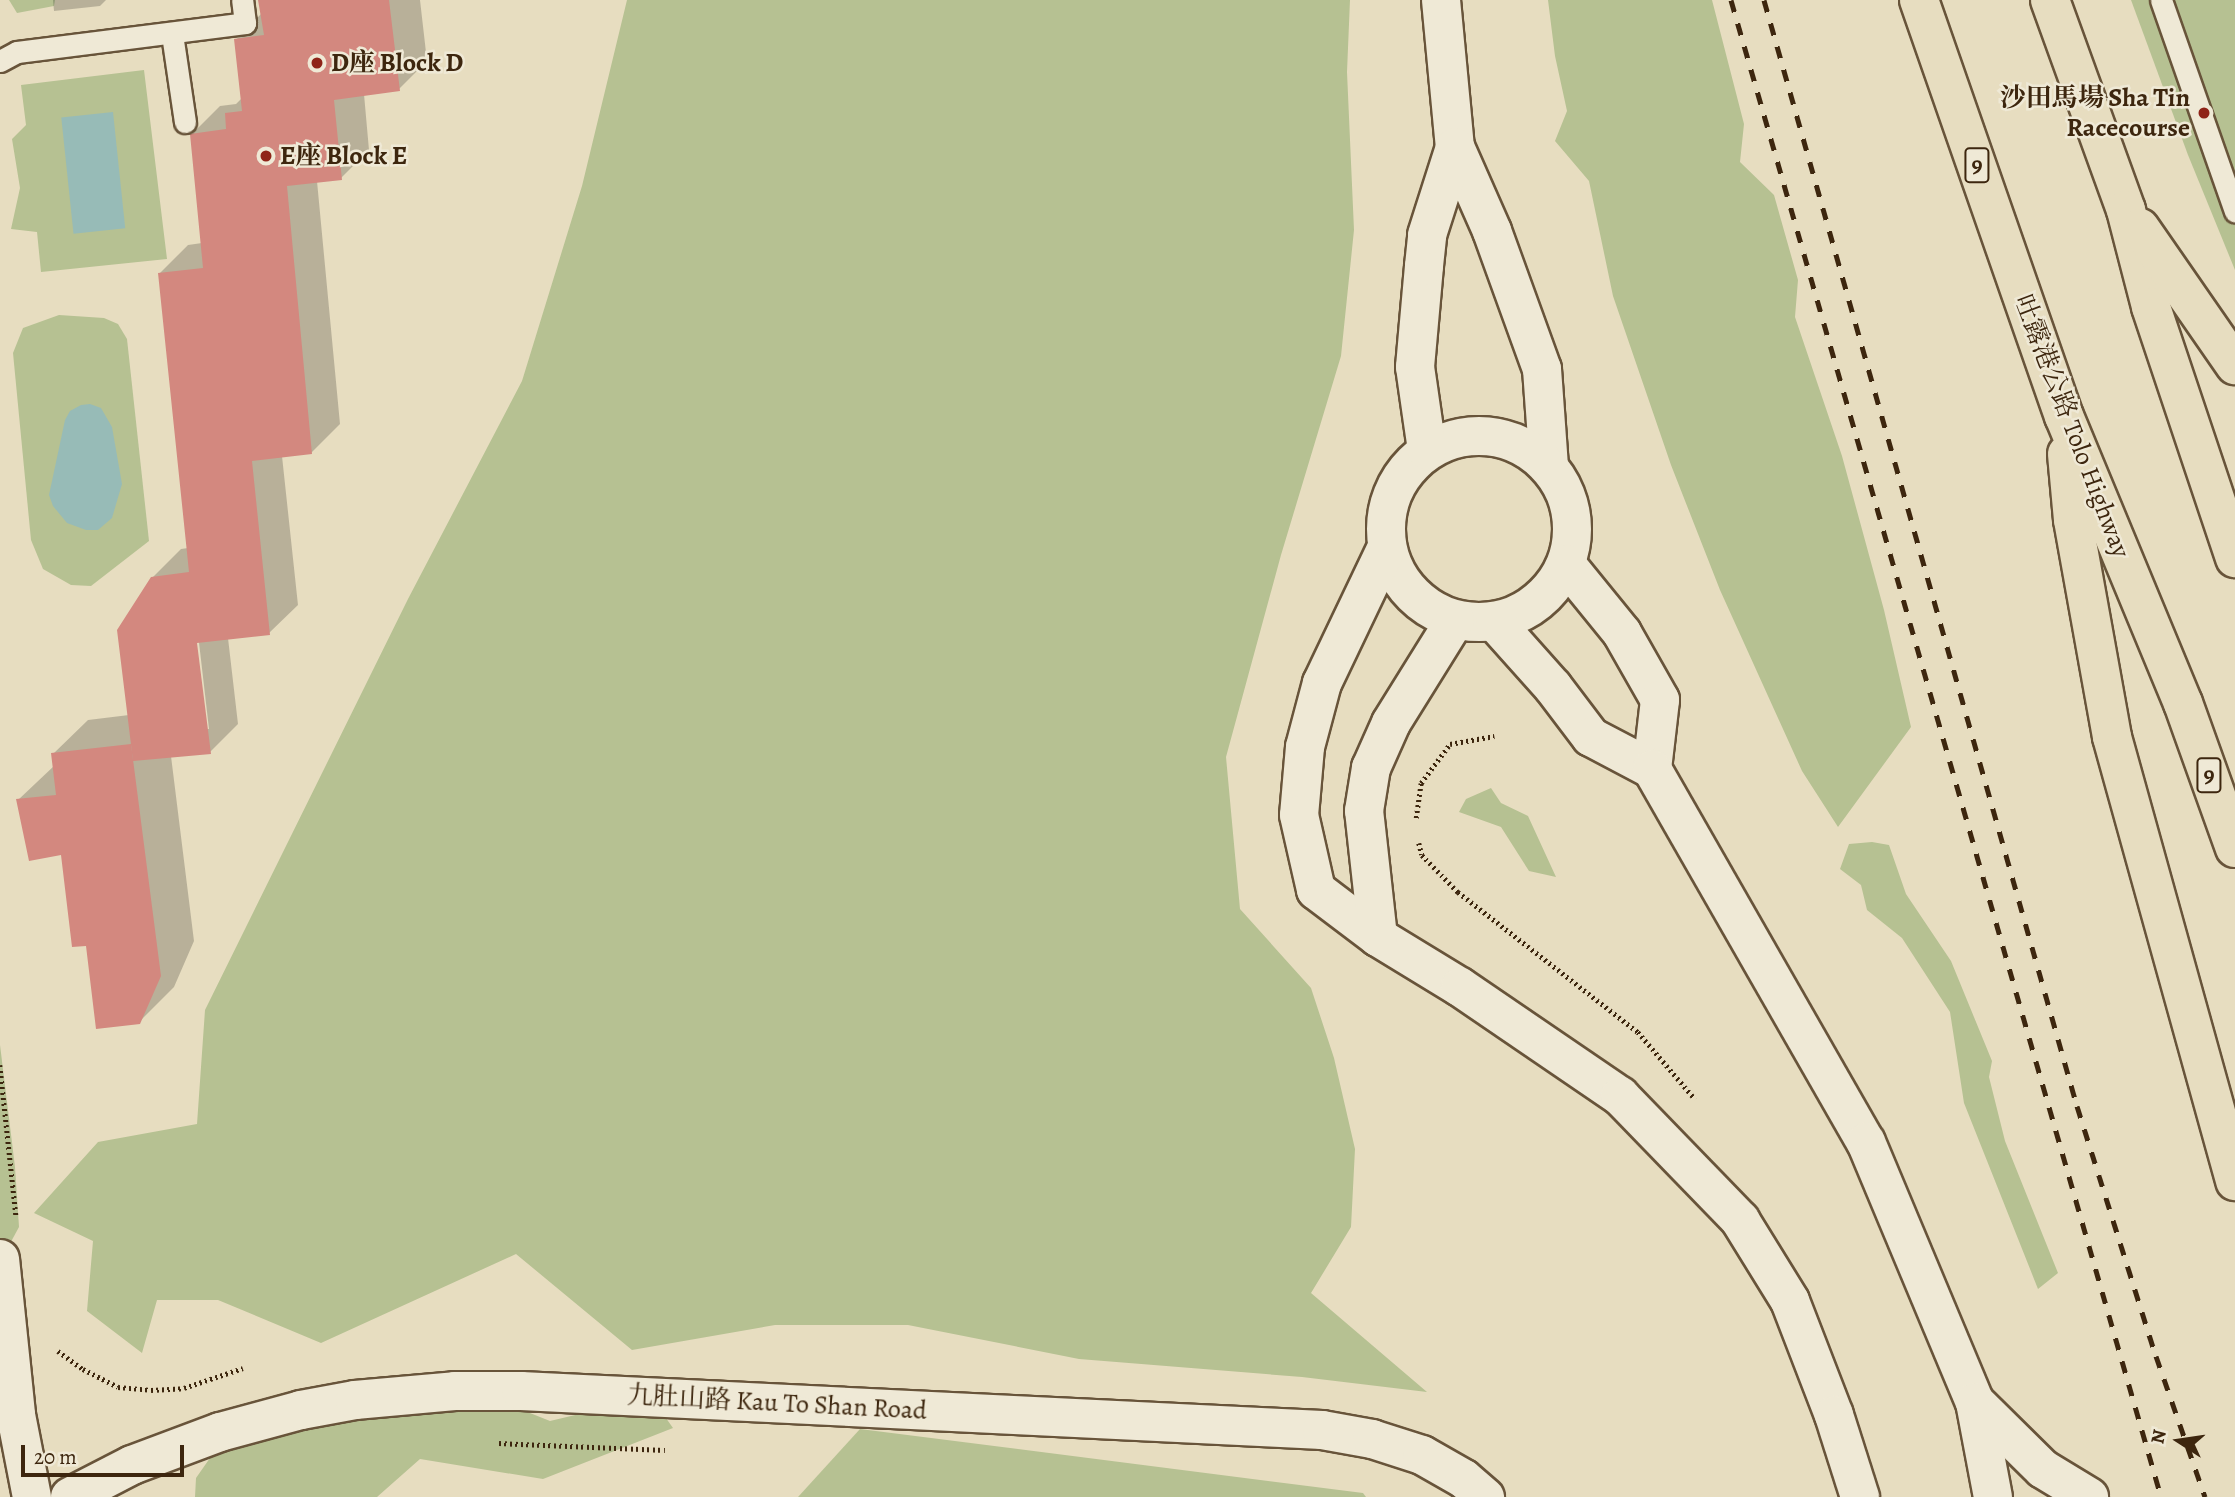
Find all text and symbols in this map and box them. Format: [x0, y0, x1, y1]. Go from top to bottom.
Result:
place label: D座 Block D [331, 47, 463, 79]
marker: D座 Block D [309, 55, 325, 71]
place label: 沙田馬場 Sha Tin Racecourse [2000, 82, 2190, 144]
marker: 沙田馬場 Sha Tin Racecourse [2196, 105, 2212, 121]
place label: E座 Block E [280, 140, 407, 172]
road number: 9 [1963, 145, 1991, 186]
marker: E座 Block E [258, 148, 274, 164]
street label: 吐露港公路 Tolo Highway [2007, 290, 2137, 562]
road number: 9 [2195, 754, 2223, 796]
street label: 九肚山路 Kau To Shan Road [626, 1380, 928, 1426]
north arrow [2144, 1406, 2214, 1476]
text: N [2144, 1427, 2173, 1446]
scale bar [24, 1430, 187, 1474]
text: 20 m [34, 1443, 77, 1471]

